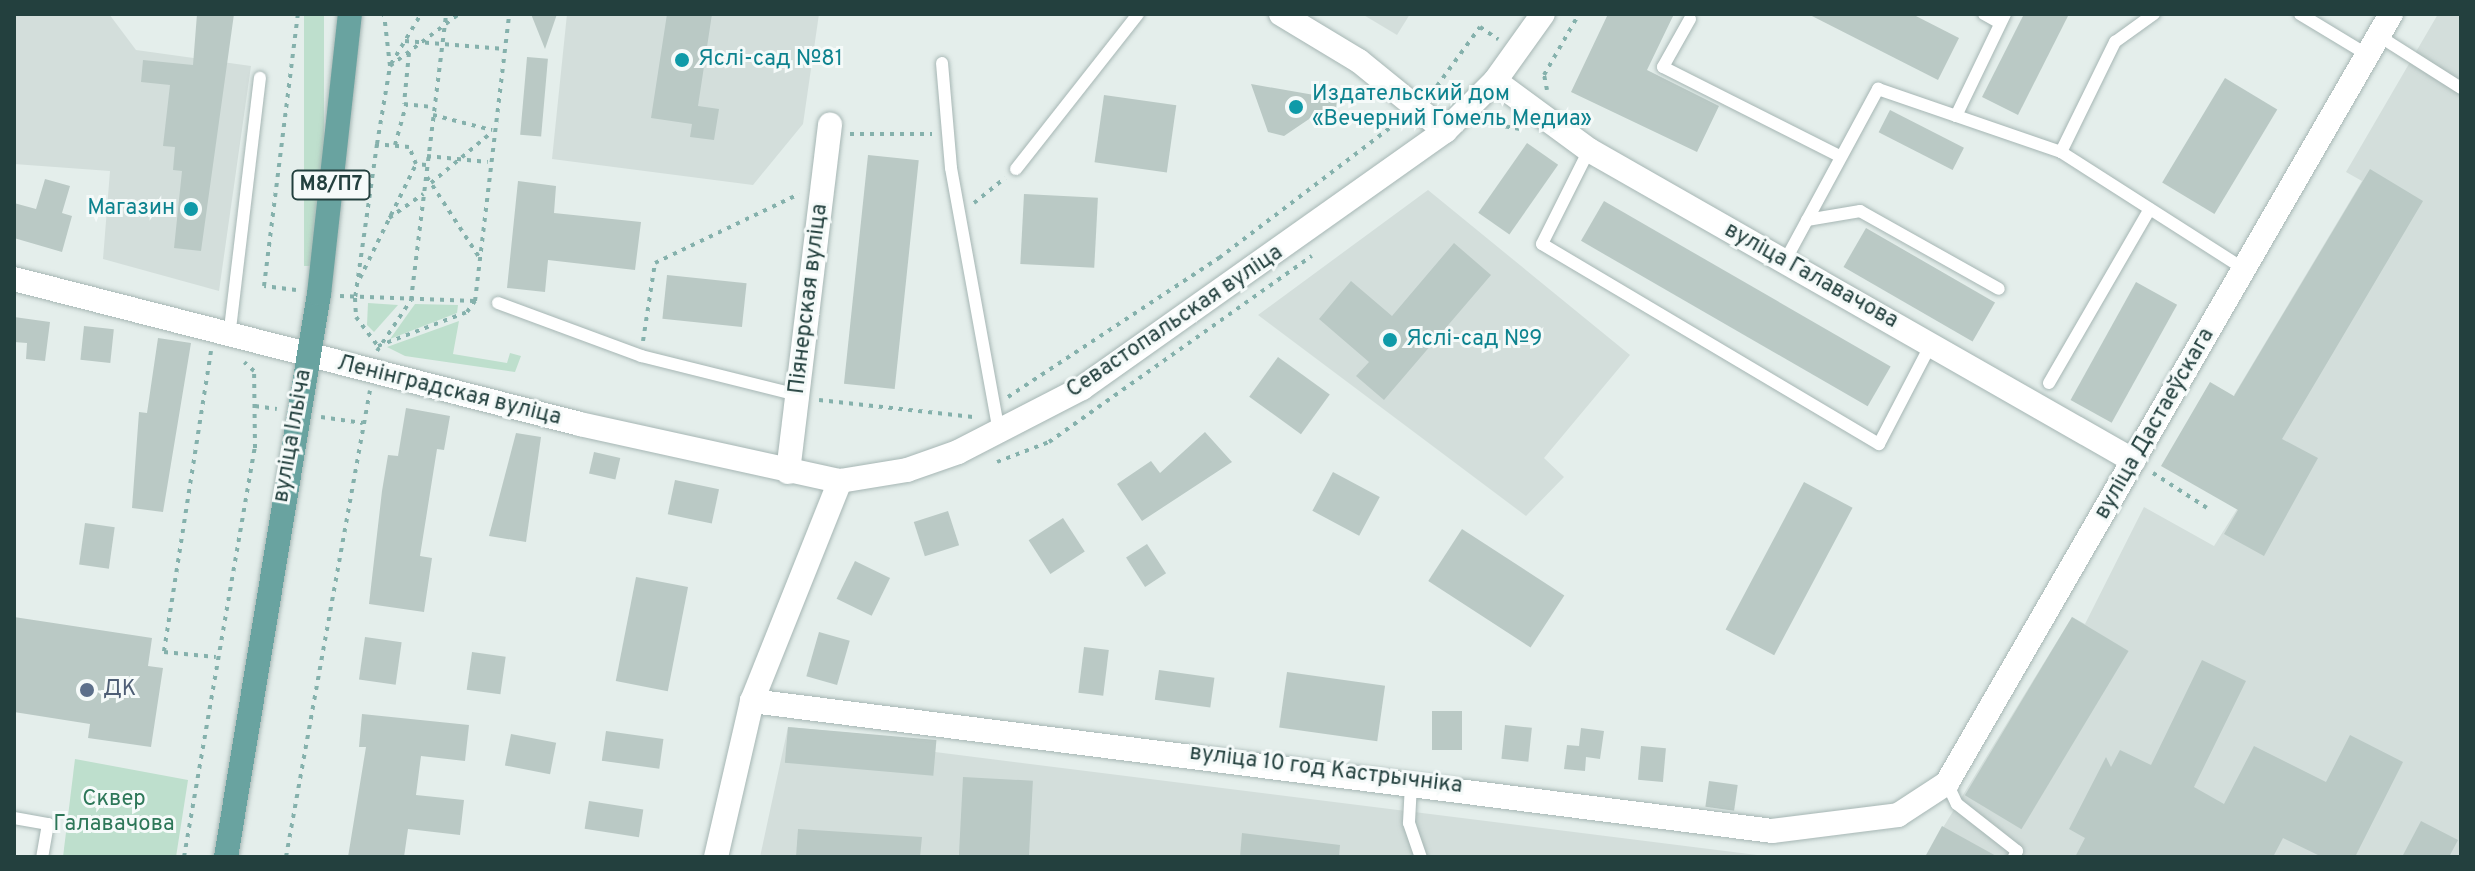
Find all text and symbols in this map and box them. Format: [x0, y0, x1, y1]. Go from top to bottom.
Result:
place label: Яслі-сад №81 [698, 47, 843, 73]
marker: Яслі-сад №81 [673, 51, 691, 69]
place label: Издательский дом «Вечерний Гомель Медиа» [1312, 81, 1592, 132]
marker: Издательский дом «Вечерний Гомель Медиа» [1287, 98, 1305, 116]
road number: М8/П7 [291, 169, 371, 201]
place label: Магазин [87, 196, 175, 222]
marker: Магазин [182, 200, 200, 218]
street label: Піянерская вуліца [784, 202, 834, 396]
street label: вуліца Галавачова [1720, 217, 1902, 335]
street label: Севастопальская вуліца [1062, 240, 1288, 404]
street label: вуліца Дастаеўскага [2090, 324, 2220, 524]
place label: Яслі-сад №9 [1406, 327, 1542, 353]
marker: Яслі-сад №9 [1381, 331, 1399, 349]
street label: Ленінградская вуліца [334, 350, 564, 432]
street label: вуліца Ільіча [268, 367, 318, 505]
place label: ДК [103, 677, 136, 703]
marker: ДК [78, 681, 96, 699]
street label: вуліца 10 год Кастрычніка [1188, 740, 1464, 800]
park label: Сквер Галавачова [53, 786, 175, 838]

